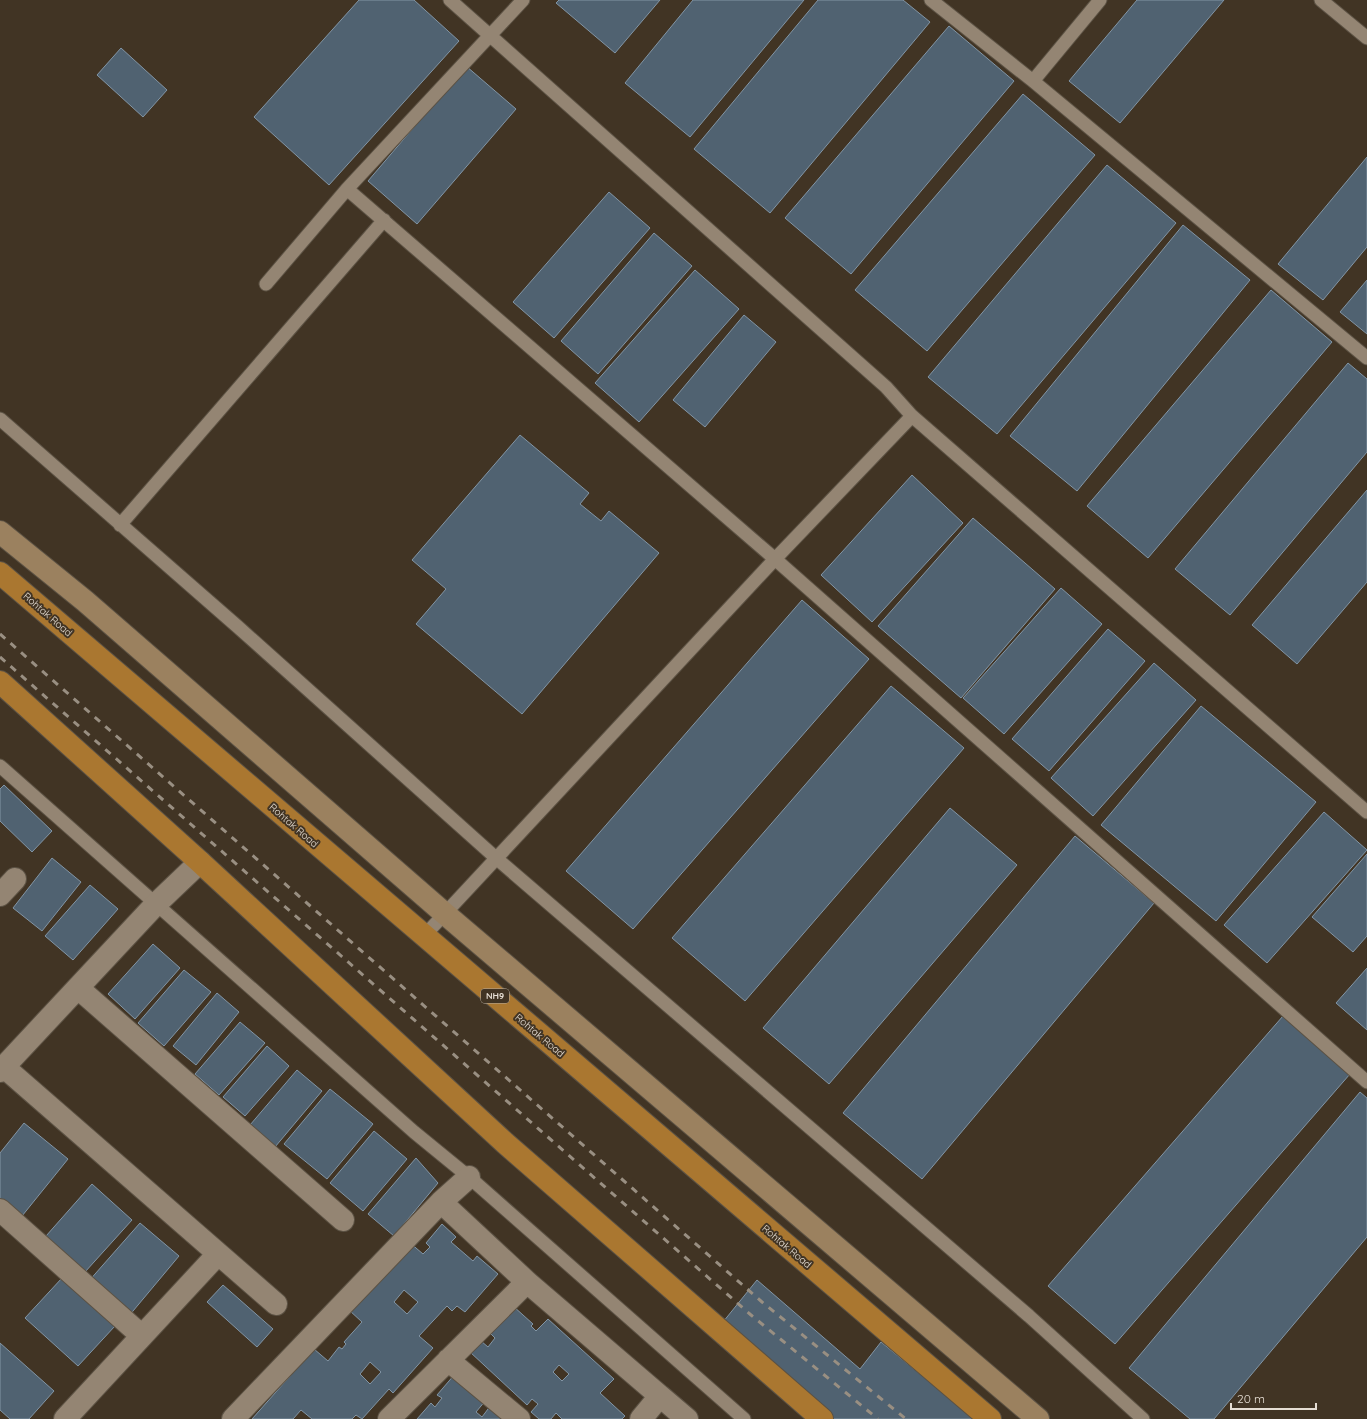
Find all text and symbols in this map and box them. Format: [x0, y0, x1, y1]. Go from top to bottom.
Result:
street label: Rohtak Road [20, 590, 75, 639]
street label: Rohtak Road [266, 801, 321, 850]
road number: NH9 [481, 989, 509, 1003]
street label: Rohtak Road [512, 1011, 567, 1060]
street label: Rohtak Road [759, 1222, 814, 1271]
scale bar [1231, 1385, 1316, 1411]
text: 20 m [1237, 1391, 1265, 1406]

